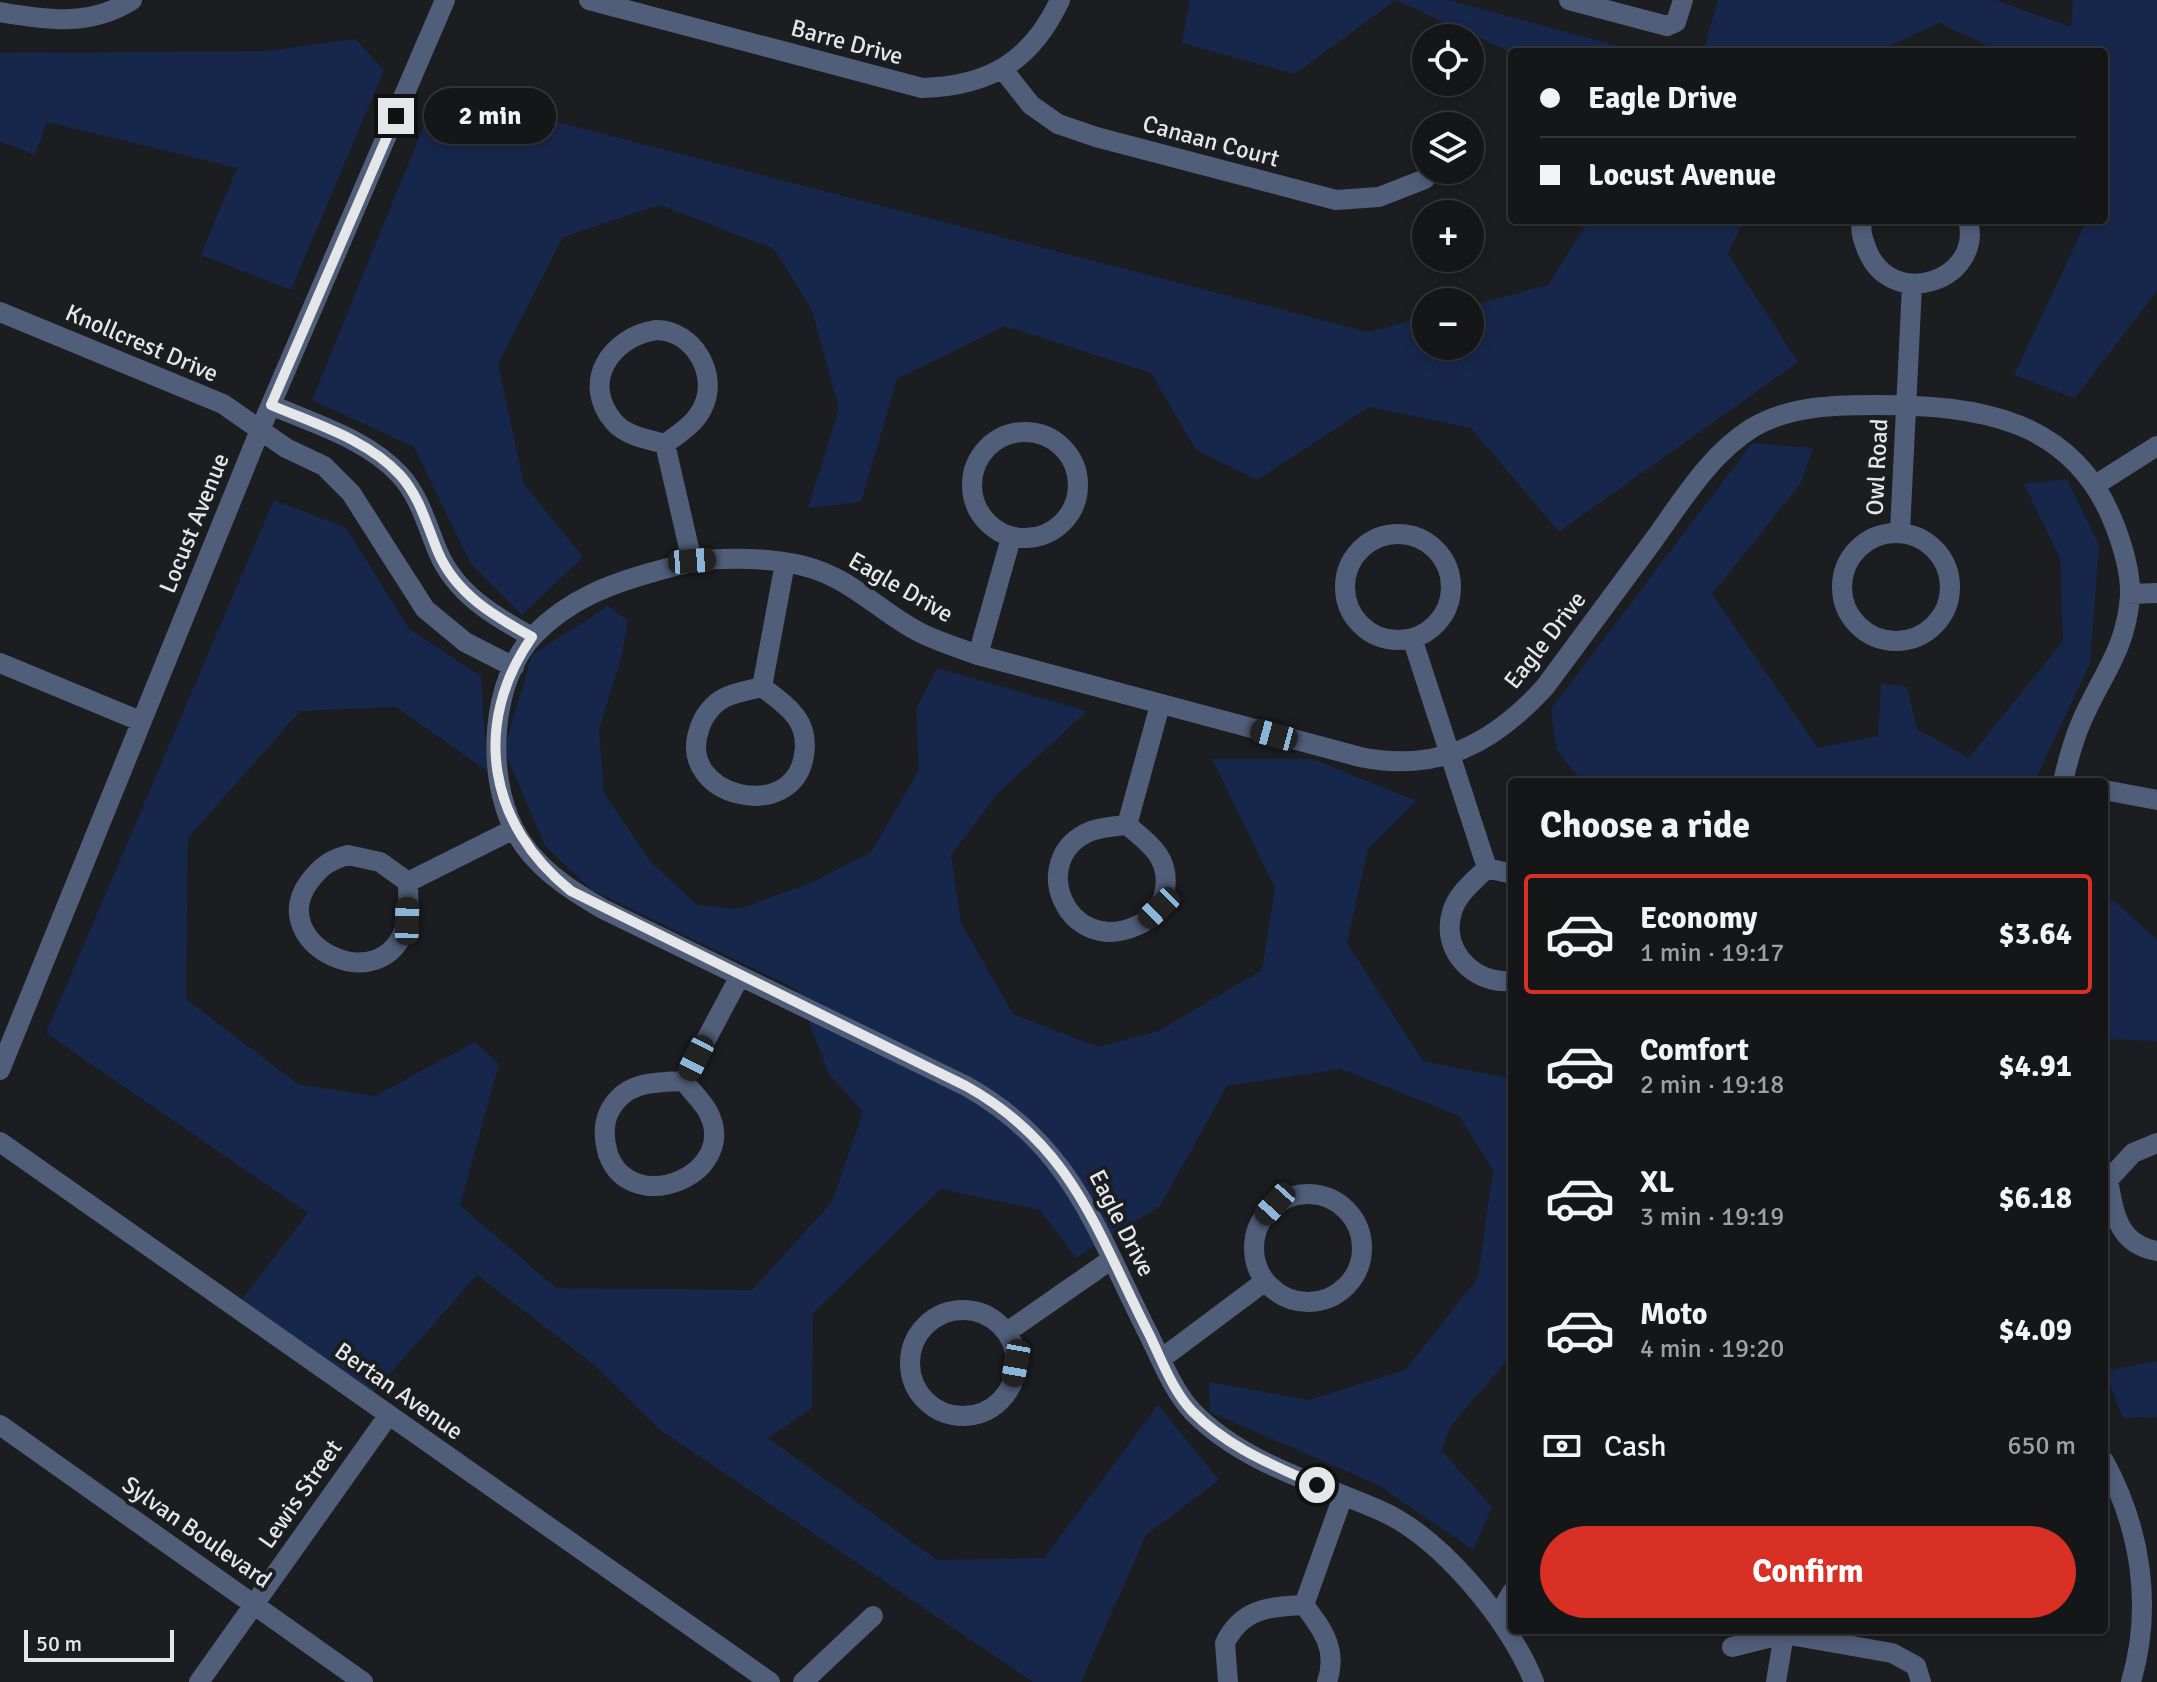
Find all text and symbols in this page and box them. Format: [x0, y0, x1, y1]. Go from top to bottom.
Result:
street label: Barre Drive [788, 13, 906, 71]
map controls [1412, 24, 1484, 360]
button: locate [1412, 24, 1484, 96]
text: Eagle Drive [1588, 80, 1737, 117]
callout: 2 min [424, 88, 556, 144]
route end [378, 98, 414, 134]
text: 2 min [459, 100, 521, 132]
street label: Canaan Court [1140, 108, 1282, 174]
button: layers [1412, 112, 1484, 184]
text: Locust Avenue [1588, 157, 1776, 194]
button: + [1412, 200, 1484, 272]
button: − [1412, 288, 1484, 360]
street label: Knollcrest Drive [61, 297, 223, 389]
street label: Owl Road [1859, 418, 1895, 516]
street label: Locust Avenue [152, 449, 236, 597]
street label: Eagle Drive [843, 545, 959, 629]
car [667, 547, 717, 575]
street label: Eagle Drive [1497, 585, 1593, 695]
car [1248, 717, 1300, 753]
text: Choose a ride [1540, 803, 1750, 848]
car [1133, 883, 1185, 933]
car [395, 897, 419, 945]
icon: car [1544, 898, 1616, 970]
text: Economy [1640, 900, 1757, 937]
text: $3.64 [1999, 916, 2072, 953]
text: 1 min · 19:17 [1640, 937, 1784, 969]
icon: car [1544, 1030, 1616, 1102]
car [674, 1031, 718, 1085]
text: Comfort [1640, 1032, 1749, 1069]
text: $4.91 [1999, 1048, 2072, 1085]
text: 2 min · 19:18 [1640, 1069, 1784, 1101]
icon: car [1544, 1162, 1616, 1234]
text: XL [1640, 1164, 1674, 1201]
street label: Eagle Drive [1082, 1165, 1162, 1281]
car [1250, 1178, 1300, 1230]
text: $6.18 [1999, 1180, 2072, 1217]
text: 3 min · 19:19 [1640, 1201, 1784, 1233]
icon: car [1544, 1294, 1616, 1366]
text: Moto [1640, 1296, 1707, 1333]
text: $4.09 [1999, 1312, 2072, 1349]
text: 4 min · 19:20 [1640, 1333, 1784, 1365]
street label: Bertan Avenue [329, 1336, 469, 1446]
car [1000, 1337, 1032, 1389]
icon: cash [1540, 1424, 1584, 1468]
text: Cash [1604, 1428, 1667, 1465]
text: 650 m [2007, 1430, 2076, 1462]
street label: Lewis Street [252, 1434, 348, 1554]
route start [1299, 1467, 1335, 1503]
street label: Sylvan Boulevard [117, 1469, 277, 1595]
button: Confirm [1540, 1526, 2076, 1618]
scale bar [24, 1626, 174, 1662]
text: 50 m [36, 1630, 82, 1657]

